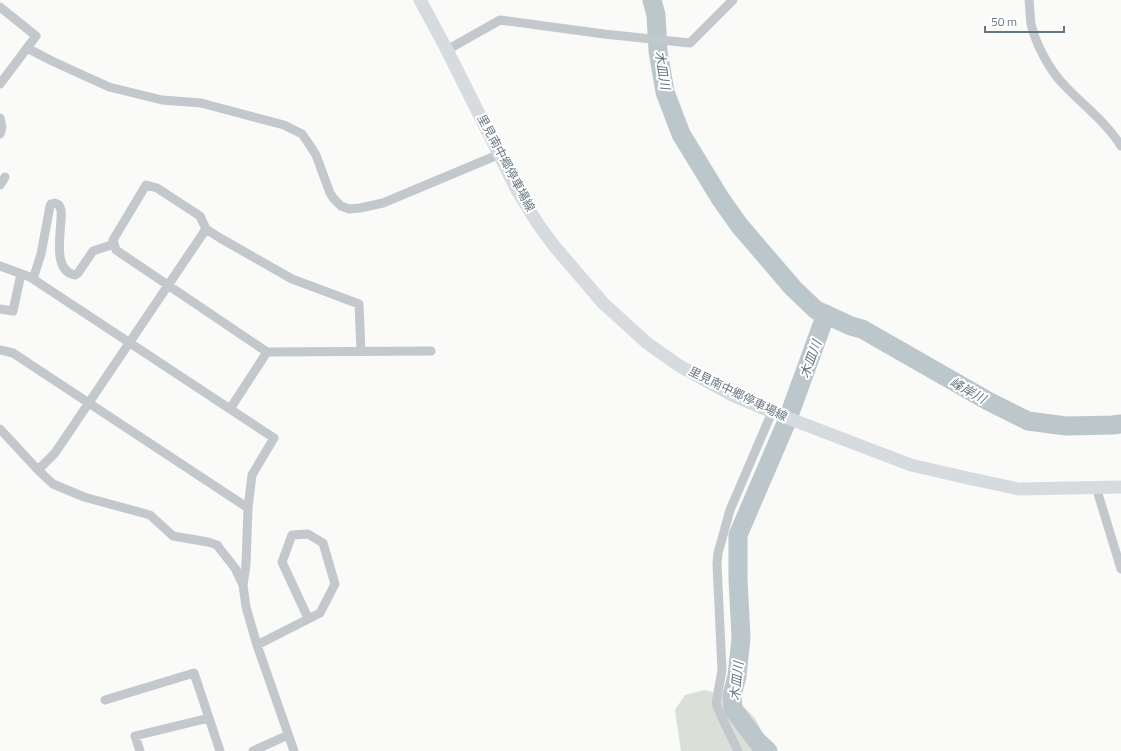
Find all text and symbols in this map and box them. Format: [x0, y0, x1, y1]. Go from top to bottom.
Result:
scale bar [985, 8, 1064, 34]
text: 50 m [991, 12, 1017, 31]
water label: 木皿川 [650, 49, 676, 93]
street label: 里見南中郷停車場線 [473, 111, 540, 215]
water label: 木皿川 [794, 335, 827, 381]
street label: 里見南中郷停車場線 [686, 361, 791, 426]
water label: 峰岸川 [946, 372, 992, 409]
water label: 木皿川 [724, 659, 748, 701]

